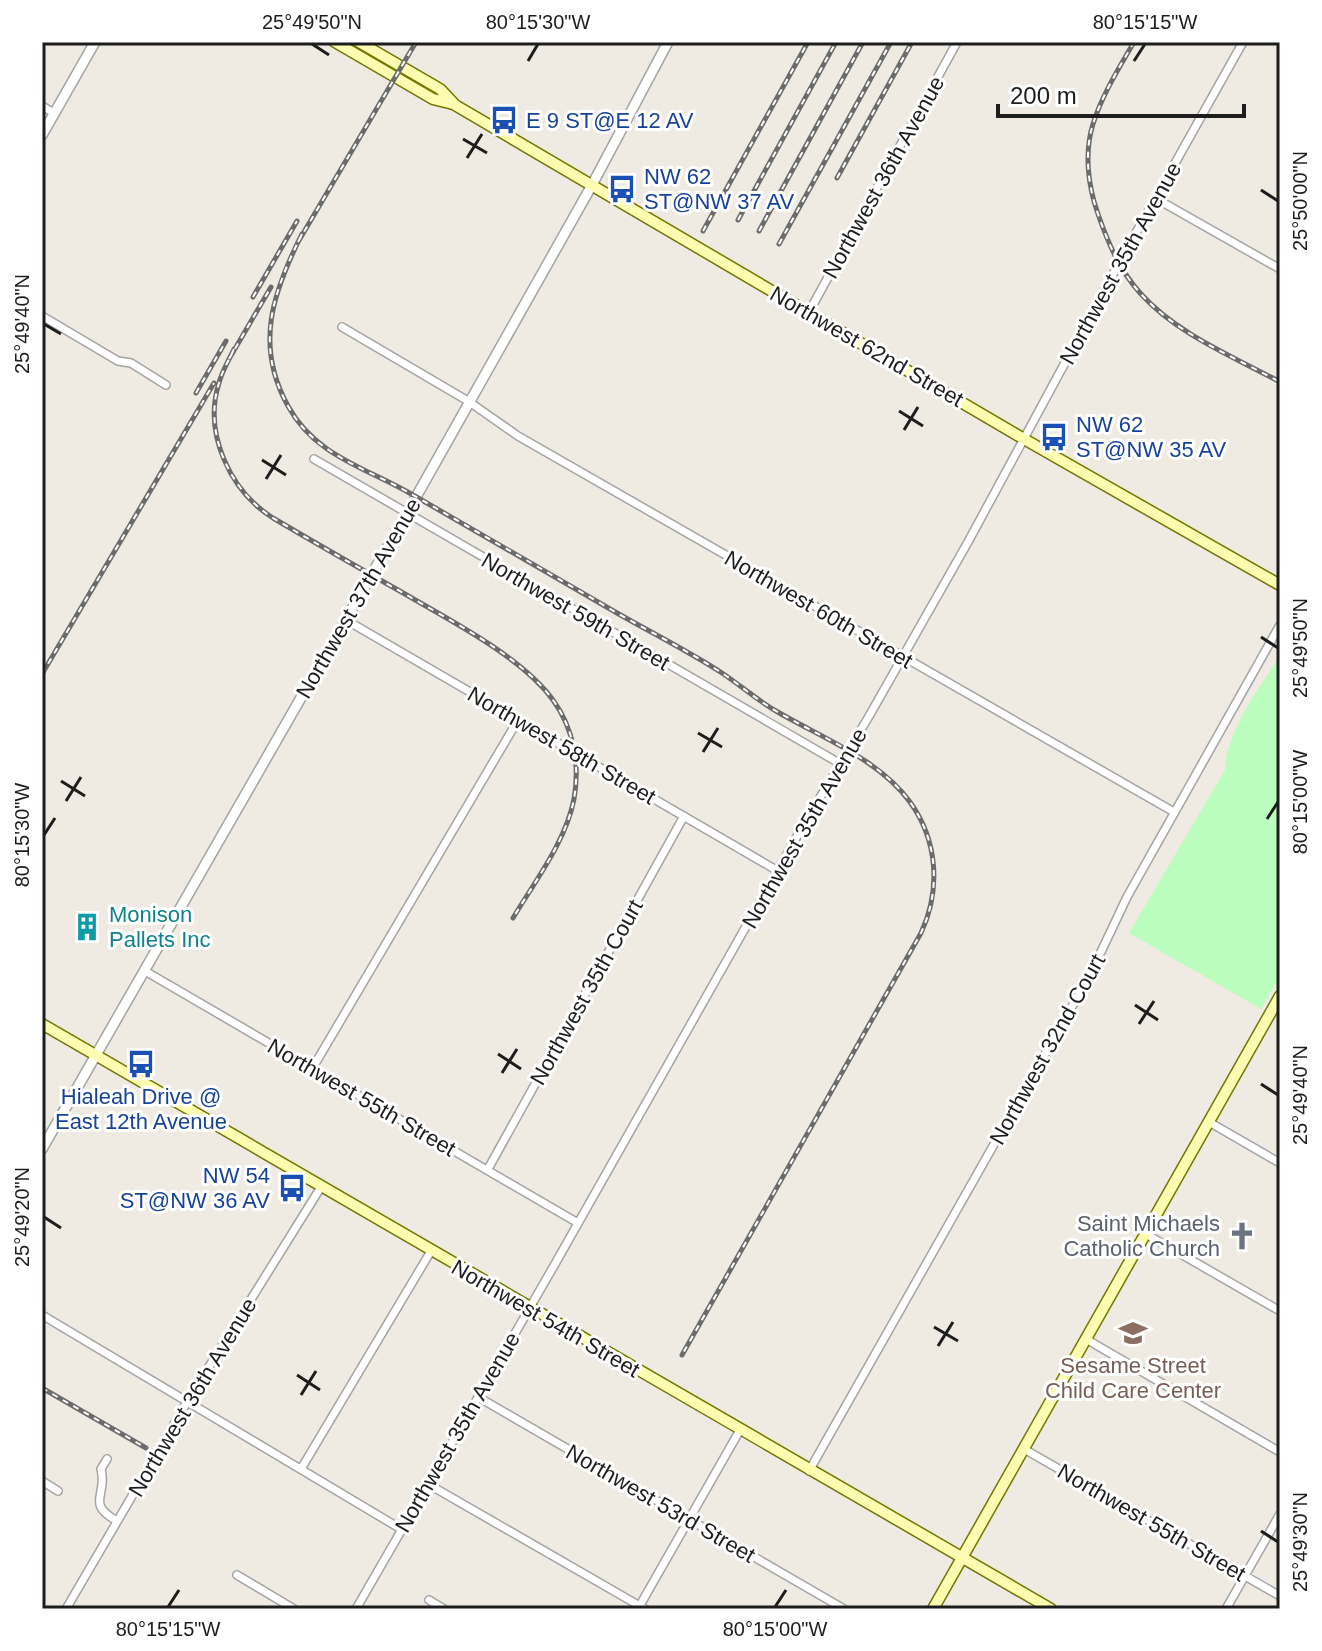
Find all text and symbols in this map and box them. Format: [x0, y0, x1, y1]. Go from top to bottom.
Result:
text: 25°49'50"N [262, 11, 362, 33]
text: 80°15'30"W [486, 11, 590, 33]
text: 80°15'15"W [1093, 11, 1197, 33]
scale bar [998, 68, 1244, 118]
street label: Northwest 36th Avenue [817, 72, 949, 283]
text: 200 m [1010, 82, 1077, 109]
bus stop icon: E 9 ST@E 12 AV [489, 105, 519, 135]
place label: E 9 ST@E 12 AV [526, 108, 694, 133]
text: 25°50'00"N [1289, 151, 1311, 251]
street label: Northwest 35th Avenue [1054, 158, 1186, 369]
place label: NW 62 ST@NW 37 AV [644, 164, 795, 214]
bus stop icon: NW 62 ST@NW 37 AV [607, 174, 637, 204]
text: 25°49'40"N [11, 274, 33, 374]
street label: Northwest 62nd Street [766, 281, 968, 412]
place label: NW 62 ST@NW 35 AV [1076, 412, 1227, 462]
bus stop icon: NW 62 ST@NW 35 AV [1039, 422, 1069, 452]
street label: Northwest 37th Avenue [291, 494, 426, 703]
street label: Northwest 60th Street [720, 545, 917, 673]
street label: Northwest 59th Street [477, 547, 674, 675]
text: 25°49'50"N [1289, 598, 1311, 698]
street label: Northwest 58th Street [463, 681, 660, 809]
street label: Northwest 35th Avenue [737, 724, 872, 933]
text: 80°15'00"W [1289, 750, 1311, 854]
text: 80°15'30"W [11, 783, 33, 887]
street label: Northwest 35th Court [525, 895, 648, 1089]
place label: Monison Pallets Inc [109, 902, 211, 952]
building icon: Monison Pallets Inc [72, 912, 102, 942]
street label: Northwest 32nd Court [985, 950, 1110, 1149]
street label: Northwest 55th Street [263, 1033, 460, 1161]
text: 25°49'40"N [1289, 1045, 1311, 1145]
bus stop icon: Hialeah Drive @ East 12th Avenue [126, 1049, 156, 1079]
place label: Hialeah Drive @ East 12th Avenue [55, 1084, 227, 1134]
place label: NW 54 ST@NW 36 AV [120, 1163, 270, 1213]
text: 25°49'20"N [11, 1167, 33, 1267]
bus stop icon: NW 54 ST@NW 36 AV [277, 1173, 307, 1203]
place label: Saint Michaels Catholic Church [1063, 1211, 1220, 1261]
church icon: Saint Michaels Catholic Church [1227, 1221, 1257, 1251]
street label: Northwest 54th Street [447, 1254, 644, 1382]
street label: Northwest 36th Avenue [123, 1293, 262, 1501]
school or university icon: Sesame Street Child Care Center [1118, 1318, 1148, 1348]
street label: Northwest 35th Avenue [390, 1328, 525, 1537]
place label: Sesame Street Child Care Center [1045, 1353, 1221, 1403]
street label: Northwest 53rd Street [562, 1439, 760, 1568]
street label: Northwest 55th Street [1053, 1458, 1250, 1586]
text: 25°49'30"N [1289, 1492, 1311, 1592]
text: 80°15'15"W [116, 1618, 220, 1640]
text: 80°15'00"W [723, 1618, 827, 1640]

